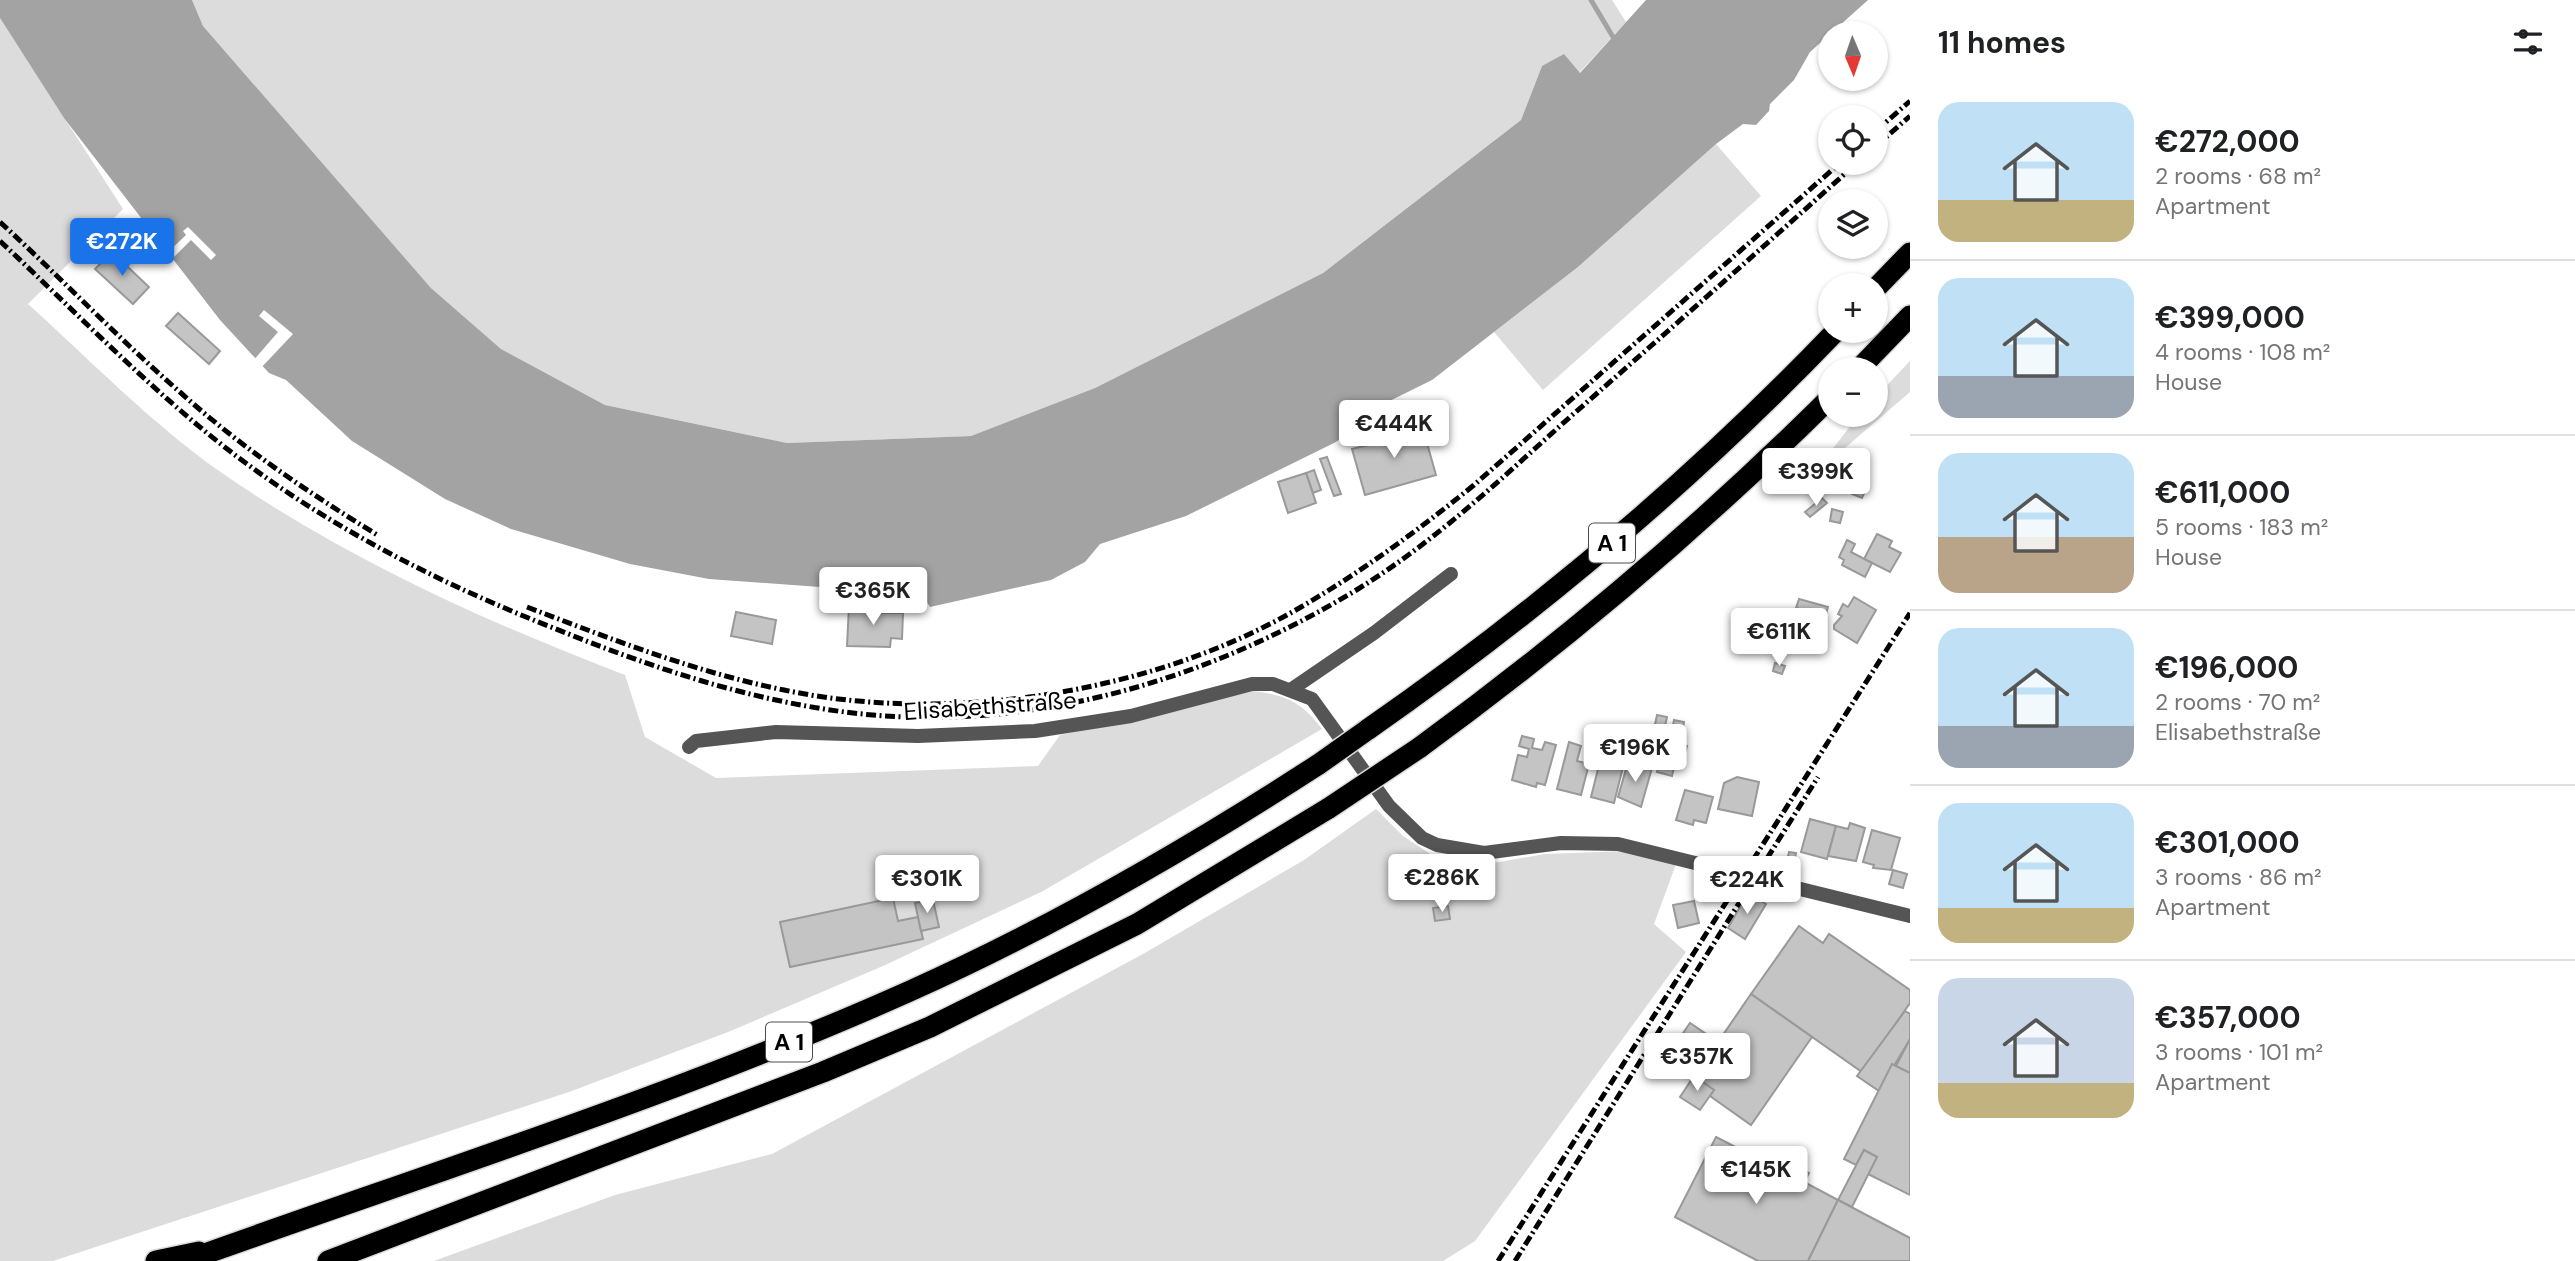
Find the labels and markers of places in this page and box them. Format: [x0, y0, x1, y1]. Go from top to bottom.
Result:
pin: €272K [73, 218, 171, 278]
pin: €444K [1345, 400, 1443, 460]
pin: €399K [1767, 448, 1865, 508]
pin: €365K [824, 568, 922, 627]
pin: €611K [1730, 608, 1828, 668]
pin: €196K [1586, 724, 1684, 784]
pin: €286K [1393, 855, 1491, 914]
pin: €301K [878, 856, 976, 915]
pin: €224K [1698, 856, 1796, 916]
pin: €357K [1648, 1034, 1746, 1093]
pin: €145K [1707, 1146, 1805, 1206]

